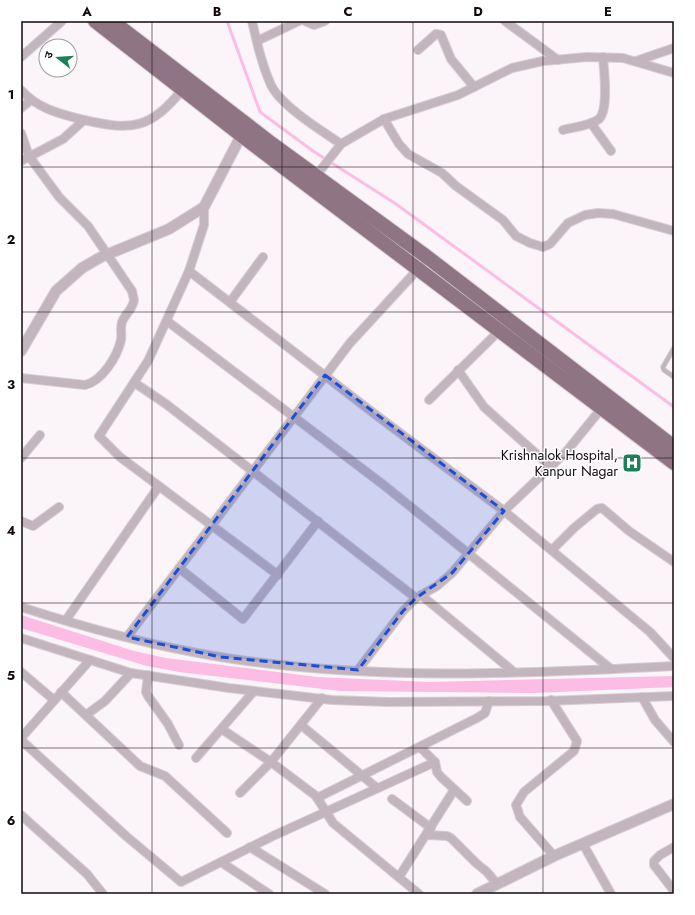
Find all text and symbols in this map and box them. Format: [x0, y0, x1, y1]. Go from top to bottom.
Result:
text: A [81, 2, 92, 21]
text: B [213, 2, 222, 21]
text: C [343, 2, 353, 21]
text: D [473, 2, 483, 21]
text: E [604, 2, 612, 21]
north arrow [38, 38, 78, 78]
text: उ [40, 49, 57, 60]
text: 1 [8, 85, 14, 104]
text: 2 [7, 230, 15, 249]
text: 3 [7, 375, 15, 394]
place label: Krishnalok Hospital, Kanpur Nagar [501, 445, 618, 481]
hospital icon: Krishnalok Hospital, Kanpur Nagar [621, 452, 643, 474]
text: 4 [6, 521, 16, 540]
text: 5 [7, 666, 15, 685]
text: 6 [7, 811, 16, 830]

